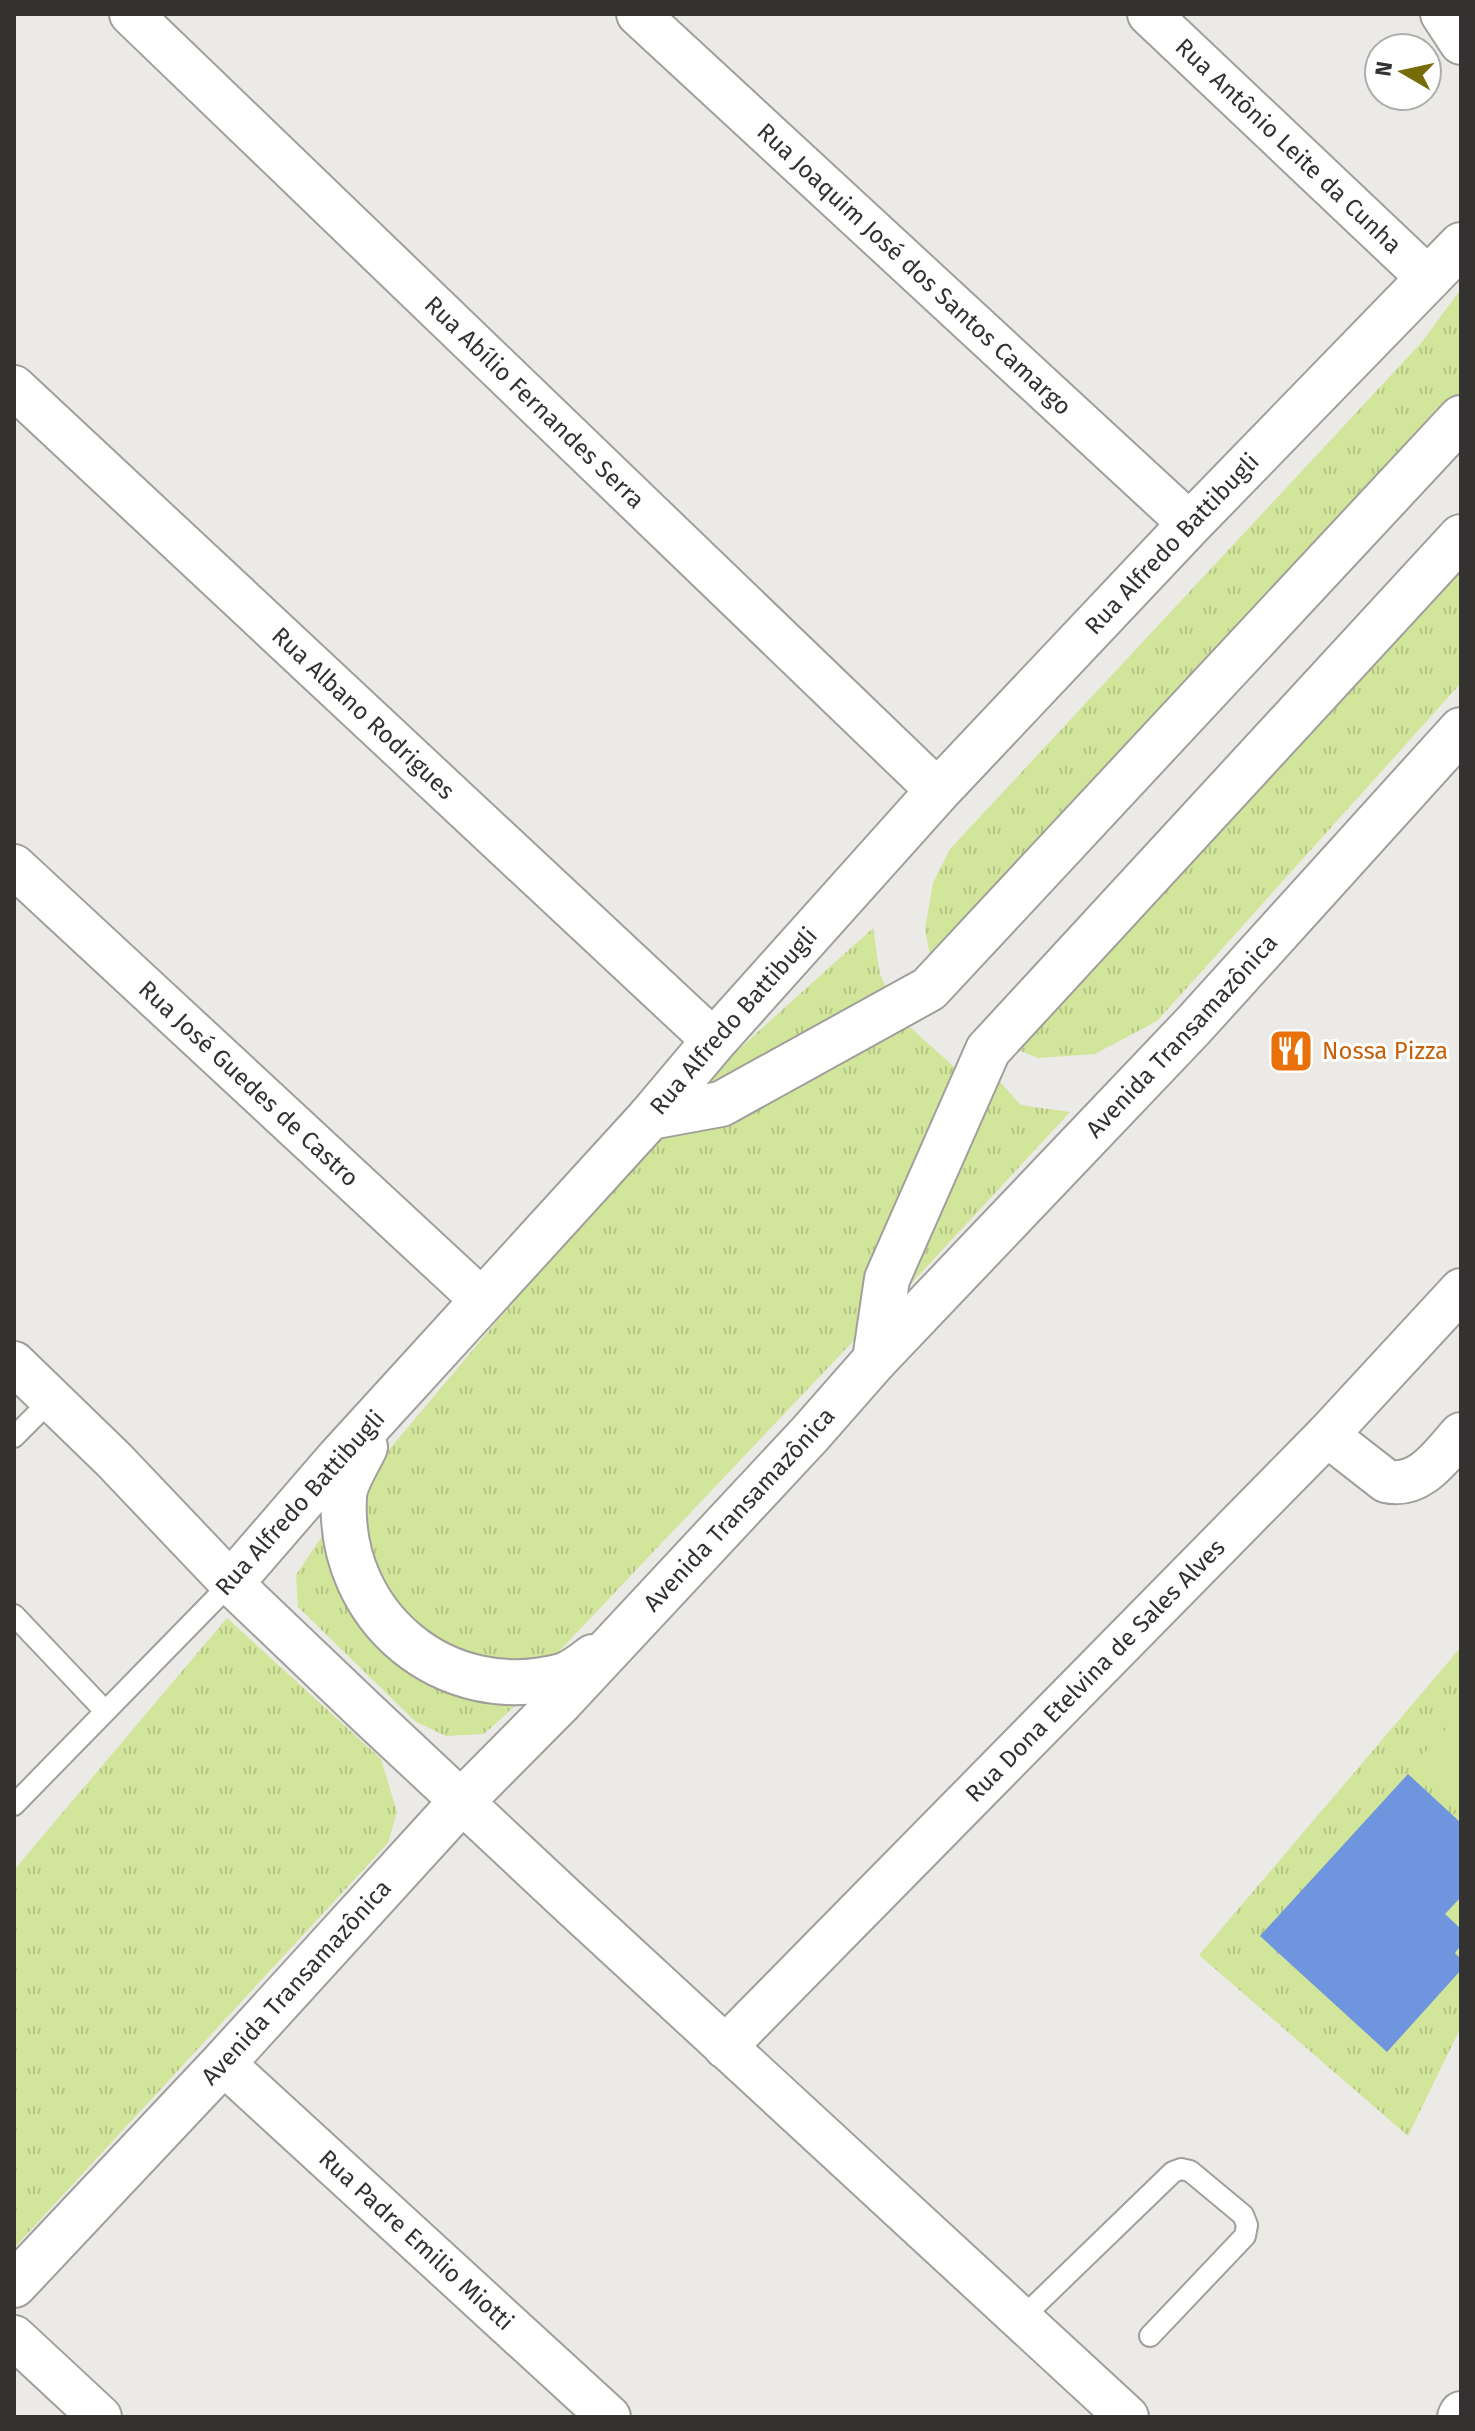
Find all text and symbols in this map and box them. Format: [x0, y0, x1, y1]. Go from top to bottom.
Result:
north arrow [1363, 32, 1443, 112]
street label: Rua Antônio Leite da Cunha [1170, 33, 1407, 259]
text: N [1369, 60, 1398, 78]
street label: Rua Joaquim José dos Santos Camargo [751, 117, 1077, 421]
street label: Rua Abílio Fernandes Serra [419, 290, 650, 514]
street label: Rua Alfredo Battibugli [1079, 448, 1265, 640]
street label: Rua Albano Rodrigues [266, 621, 460, 805]
street label: Rua Alfredo Battibugli [644, 922, 823, 1120]
street label: Avenida Transamazônica [1080, 929, 1283, 1143]
street label: Rua José Guedes de Castro [133, 975, 364, 1192]
restaurant icon: Nossa Pizza [1267, 1027, 1315, 1075]
place label: Nossa Pizza [1322, 1037, 1448, 1065]
street label: Avenida Transamazônica [638, 1402, 841, 1617]
street label: Rua Alfredo Battibugli [210, 1405, 390, 1601]
street label: Rua Dona Etelvina de Sales Alves [960, 1533, 1231, 1808]
street label: Avenida Transamazônica [196, 1874, 397, 2091]
street label: Rua Padre Emilio Miotti [313, 2144, 519, 2336]

